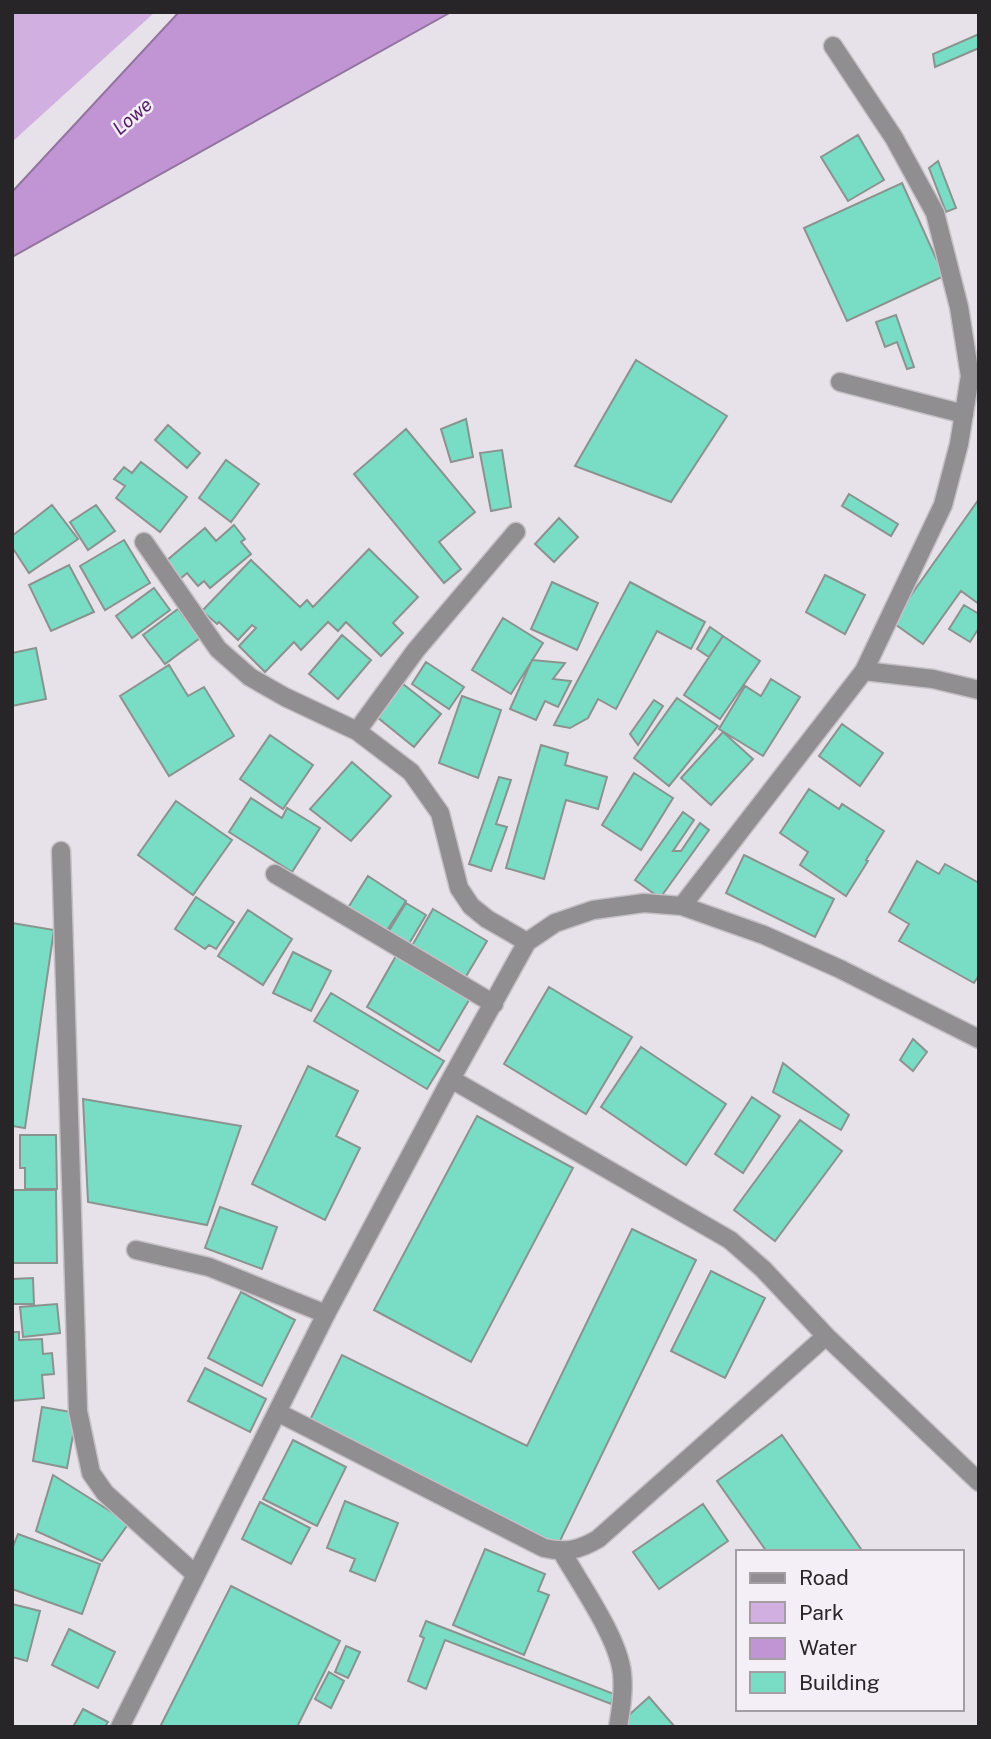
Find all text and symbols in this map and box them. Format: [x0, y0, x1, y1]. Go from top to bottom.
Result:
water label: Lowe [108, 93, 156, 139]
legend [736, 1550, 963, 1711]
text: Road [799, 1565, 849, 1590]
text: Park [799, 1600, 844, 1625]
text: Water [799, 1635, 857, 1660]
text: Building [799, 1670, 880, 1695]

